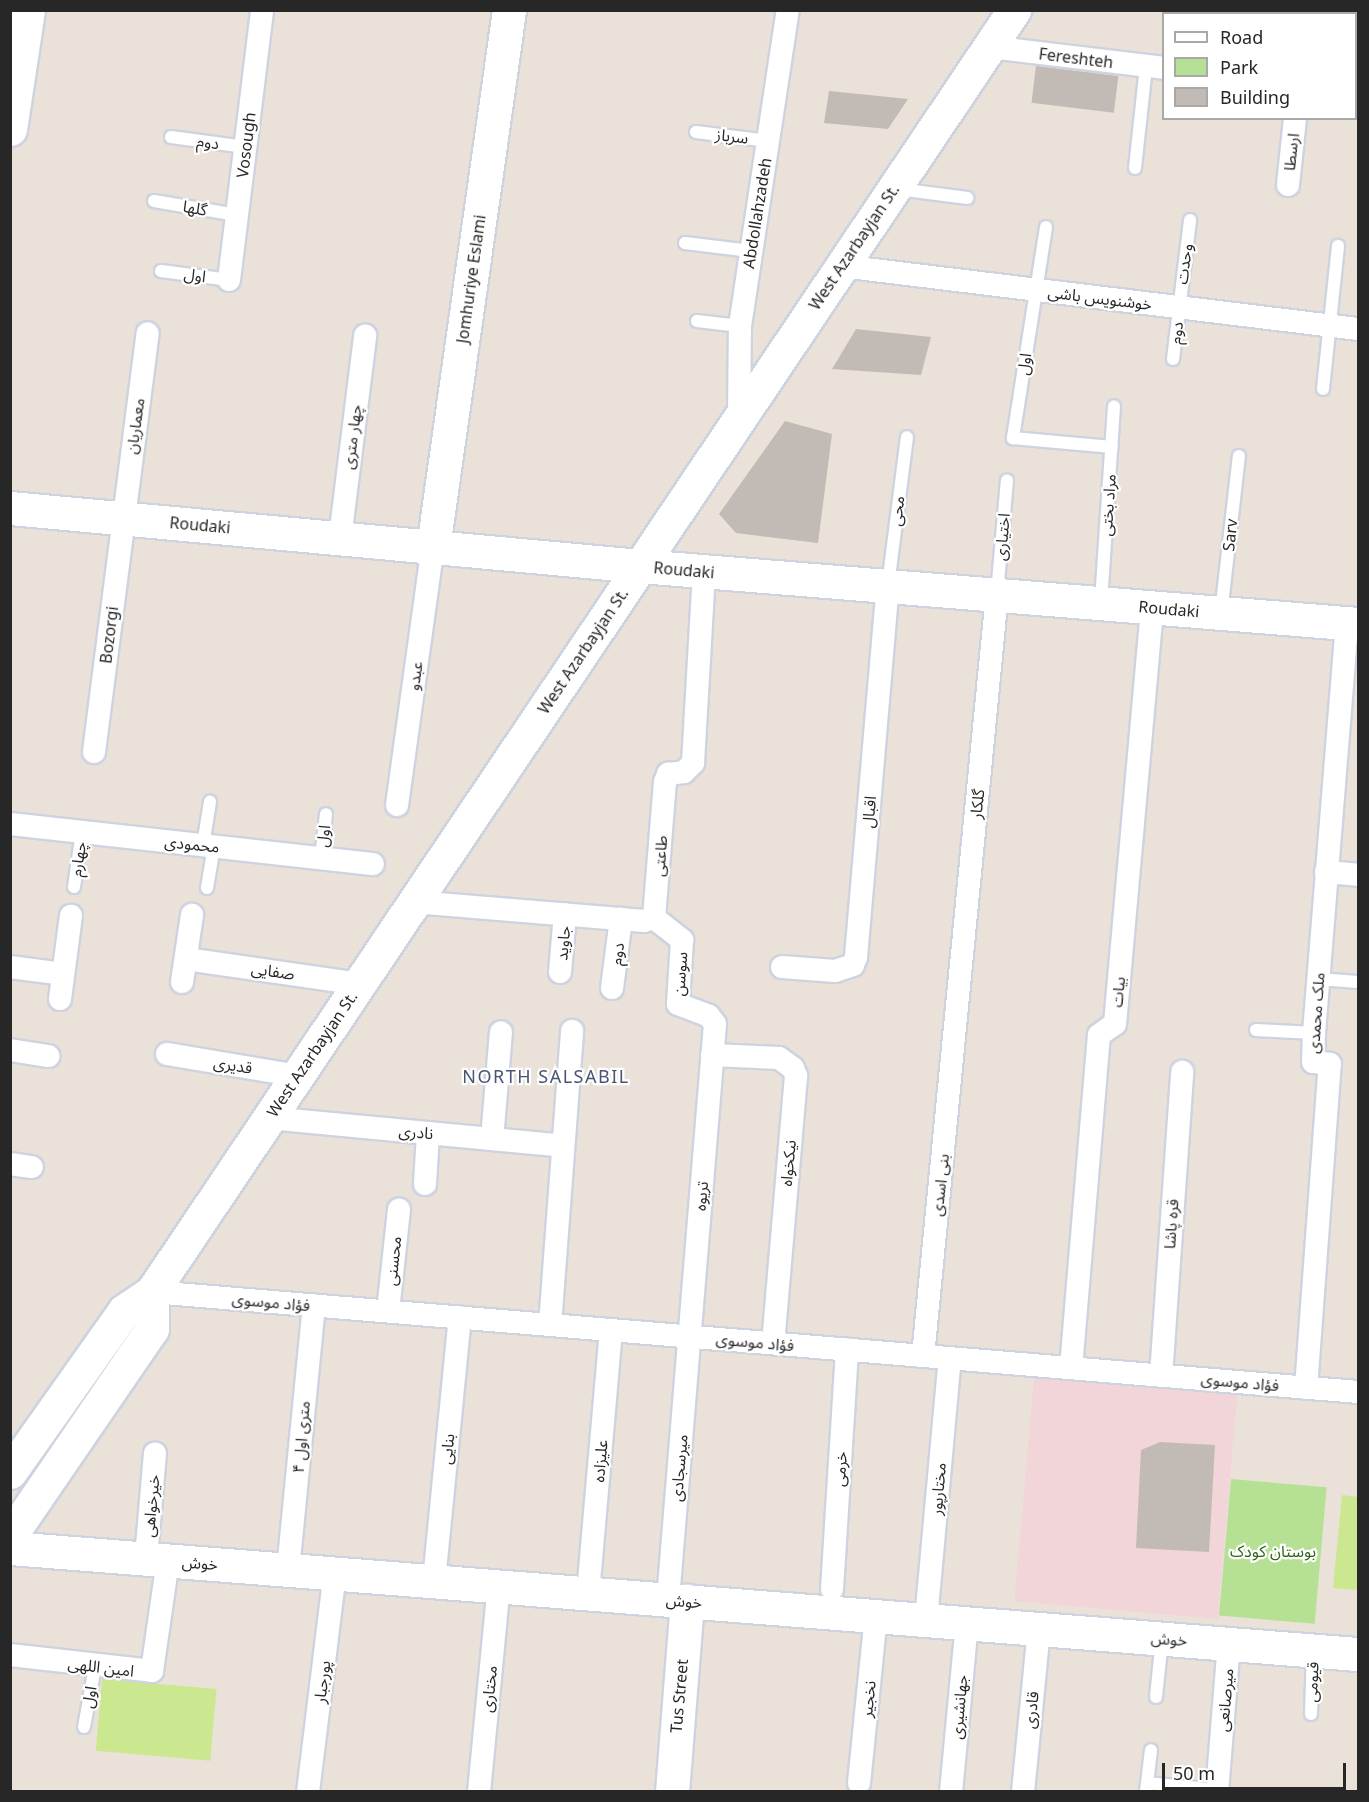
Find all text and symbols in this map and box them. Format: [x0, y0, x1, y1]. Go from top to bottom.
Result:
legend [1162, 12, 1357, 120]
text: Road [1220, 25, 1263, 49]
street label: Fereshteh [1038, 44, 1114, 72]
text: Park [1220, 55, 1258, 79]
text: Building [1220, 85, 1290, 109]
street label: Vosough [232, 111, 260, 179]
street label: سرباز [714, 124, 750, 148]
street label: دوم [196, 131, 220, 153]
street label: ارسطا [1279, 132, 1303, 172]
street label: Abdollahzadeh [739, 156, 775, 270]
street label: West Azarbayjan St. [805, 180, 903, 314]
street label: گلها [181, 196, 209, 220]
street label: Jomhuriye Eslami [452, 213, 490, 345]
street label: وحدت [1172, 242, 1196, 286]
street label: اول [183, 264, 207, 286]
street label: خوشنویس باشی [1047, 282, 1153, 314]
street label: دوم [1165, 321, 1187, 345]
street label: اول [1013, 352, 1035, 376]
street label: معماریان [122, 397, 148, 455]
street label: چهار متری [339, 404, 365, 470]
street label: مراد بختی [1096, 473, 1120, 537]
street label: محی [886, 495, 908, 527]
street label: اختیاری [990, 512, 1014, 562]
street label: Roudaki [169, 513, 231, 537]
street label: Sarv [1219, 518, 1241, 552]
street label: Roudaki [653, 558, 715, 582]
street label: West Azarbayjan St. [534, 584, 632, 718]
street label: Roudaki [1138, 597, 1200, 621]
street label: Bozorgi [96, 605, 122, 665]
street label: عبدو [403, 660, 427, 692]
street label: گلکار [966, 788, 988, 820]
street label: اقبال [858, 795, 880, 829]
street label: اول [312, 824, 334, 848]
street label: محمودی [164, 832, 220, 856]
street label: طاعتی [649, 835, 671, 877]
street label: چهارم [66, 840, 90, 878]
street label: جاوید [552, 925, 574, 961]
street label: دوم [606, 942, 628, 966]
street label: سوسن [669, 951, 691, 997]
street label: صفایی [250, 958, 296, 984]
street label: ملک محمدی [1304, 972, 1328, 1054]
street label: بیات [1107, 976, 1129, 1008]
street label: West Azarbayjan St. [263, 987, 361, 1121]
street label: قدیری [212, 1052, 254, 1078]
district label: NORTH SALSABIL [462, 1065, 630, 1087]
street label: نادری [398, 1121, 434, 1143]
street label: نیکخواه [776, 1139, 800, 1187]
street label: بنی اسدی [927, 1153, 953, 1217]
street label: تریوه [690, 1180, 712, 1212]
street label: قره پاشا [1160, 1198, 1182, 1250]
street label: محسنی [381, 1235, 405, 1287]
street label: فؤاد موسوی [231, 1289, 311, 1315]
street label: فؤاد موسوی [715, 1329, 795, 1355]
street label: فؤاد موسوی [1200, 1369, 1280, 1395]
street label: ۴ متری اول [288, 1400, 314, 1474]
street label: بنایی [436, 1433, 458, 1465]
street label: میرسجادی [666, 1434, 692, 1502]
street label: علیزاده [589, 1439, 611, 1483]
street label: خرمی [829, 1451, 851, 1487]
street label: مختارپور [926, 1462, 950, 1516]
street label: خیرخواهی [139, 1474, 163, 1538]
park label: بوستان کودک [1230, 1541, 1316, 1561]
street label: خوش [181, 1552, 219, 1574]
street label: خوش [665, 1590, 703, 1612]
street label: خوش [1150, 1628, 1188, 1650]
street label: امین اللهی [67, 1653, 135, 1681]
street label: Tus Street [666, 1658, 692, 1734]
street label: پورجبار [310, 1659, 334, 1705]
street label: قیومی [1302, 1661, 1322, 1703]
street label: مختاری [477, 1665, 501, 1713]
street label: میرصانعی [1213, 1667, 1237, 1733]
street label: جهانشیری [947, 1674, 971, 1740]
street label: نخجیر [857, 1680, 879, 1718]
street label: اول [78, 1684, 100, 1710]
street label: قادری [1019, 1690, 1043, 1730]
scale bar [1165, 1751, 1350, 1789]
text: 50 m [1173, 1761, 1215, 1785]

